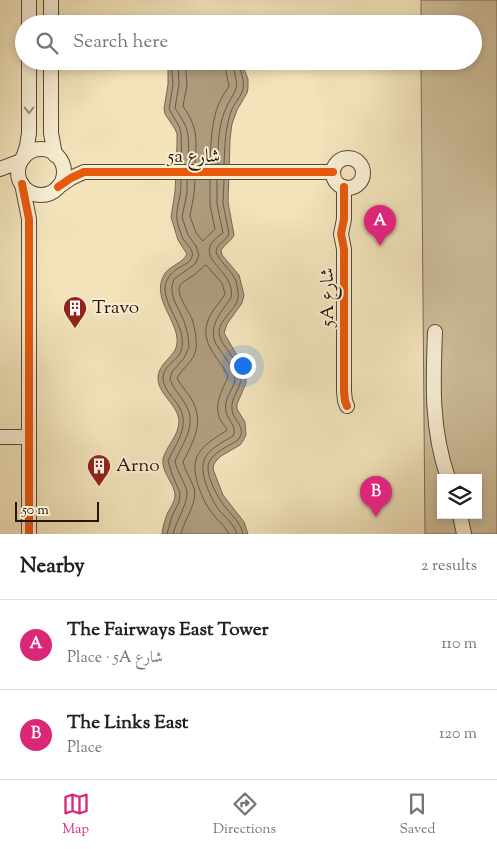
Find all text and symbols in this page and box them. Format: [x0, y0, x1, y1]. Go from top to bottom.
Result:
search box [15, 15, 482, 70]
icon: search [33, 29, 61, 57]
text: Search here [73, 29, 168, 56]
one-way arrow [24, 106, 34, 114]
street label: 5a شارع [167, 144, 220, 171]
pin: A [364, 205, 396, 246]
street label: 5A شارع [315, 268, 342, 327]
building icon: Travo [62, 295, 88, 329]
place label: Travo [92, 295, 139, 322]
your location [230, 353, 256, 379]
building icon: Arno [86, 453, 112, 487]
place label: Arno [116, 453, 160, 480]
map controls [437, 474, 482, 519]
button: layers [437, 474, 482, 519]
pin: B [360, 476, 392, 517]
scale bar [15, 499, 99, 522]
text: 50 m [22, 501, 49, 521]
text: Nearby [20, 552, 85, 582]
text: 2 results [421, 555, 477, 578]
text: The Fairways East Tower [67, 617, 269, 644]
text: A [30, 633, 43, 656]
text: 110 m [441, 633, 477, 656]
text: Place · 5A شارع [67, 647, 163, 670]
text: The Links East [67, 710, 188, 737]
text: B [31, 723, 41, 746]
text: 120 m [439, 723, 477, 746]
text: Place [67, 737, 102, 760]
tab: Map [62, 790, 90, 840]
tab: Directions [213, 790, 276, 840]
tab: Saved [399, 790, 435, 840]

